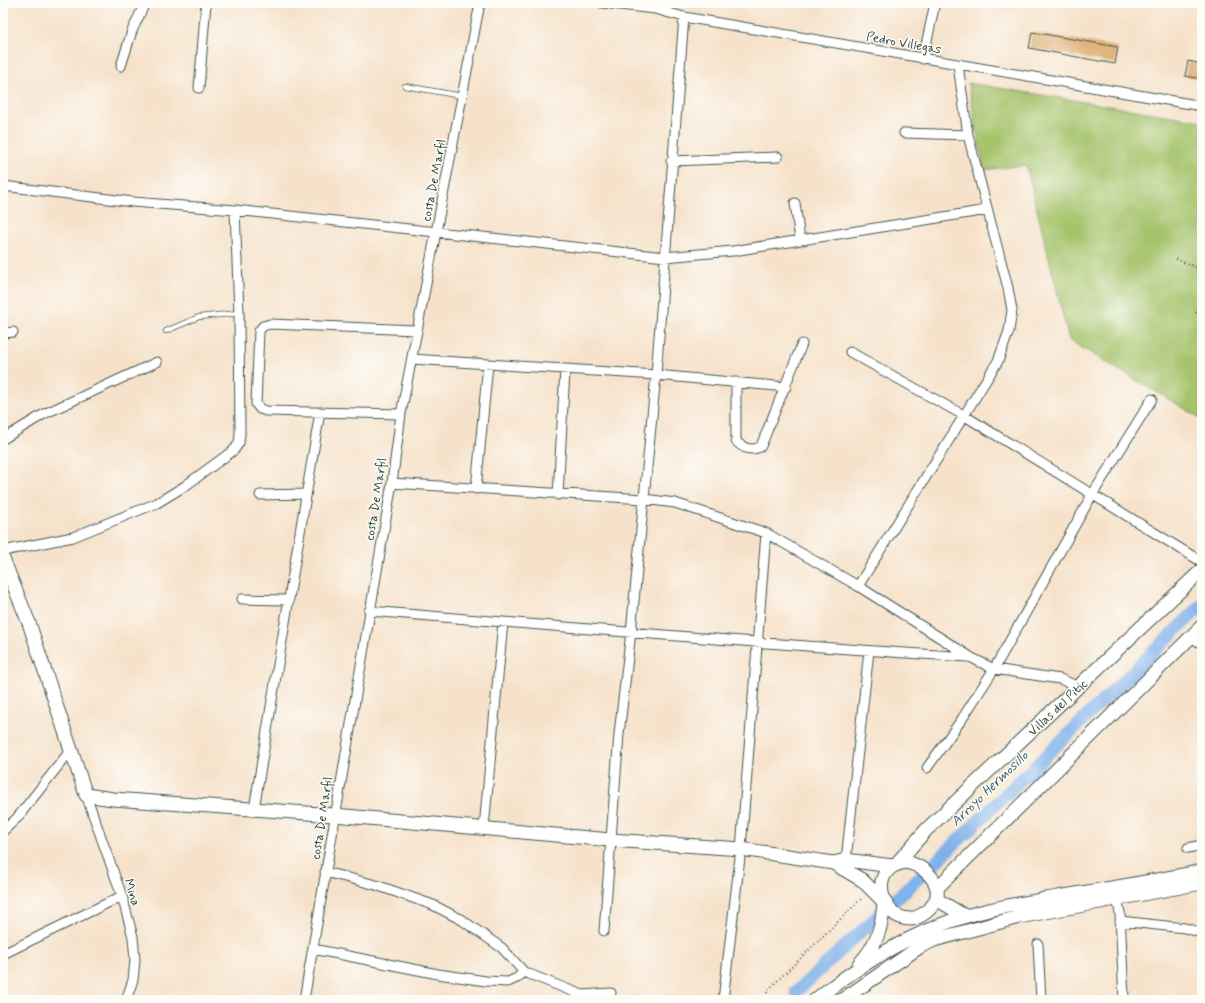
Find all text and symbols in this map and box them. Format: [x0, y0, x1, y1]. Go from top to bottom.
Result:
street label: Pedro Villegas [865, 28, 943, 58]
street label: costa De Marfil [418, 138, 451, 223]
street label: costa De Marfil [362, 457, 391, 542]
street label: Villas del Pitic [1025, 676, 1091, 740]
water label: Arroyo Hermosillo [947, 746, 1033, 830]
street label: costa De Marfil [308, 776, 337, 861]
street label: Mina [119, 877, 144, 908]

